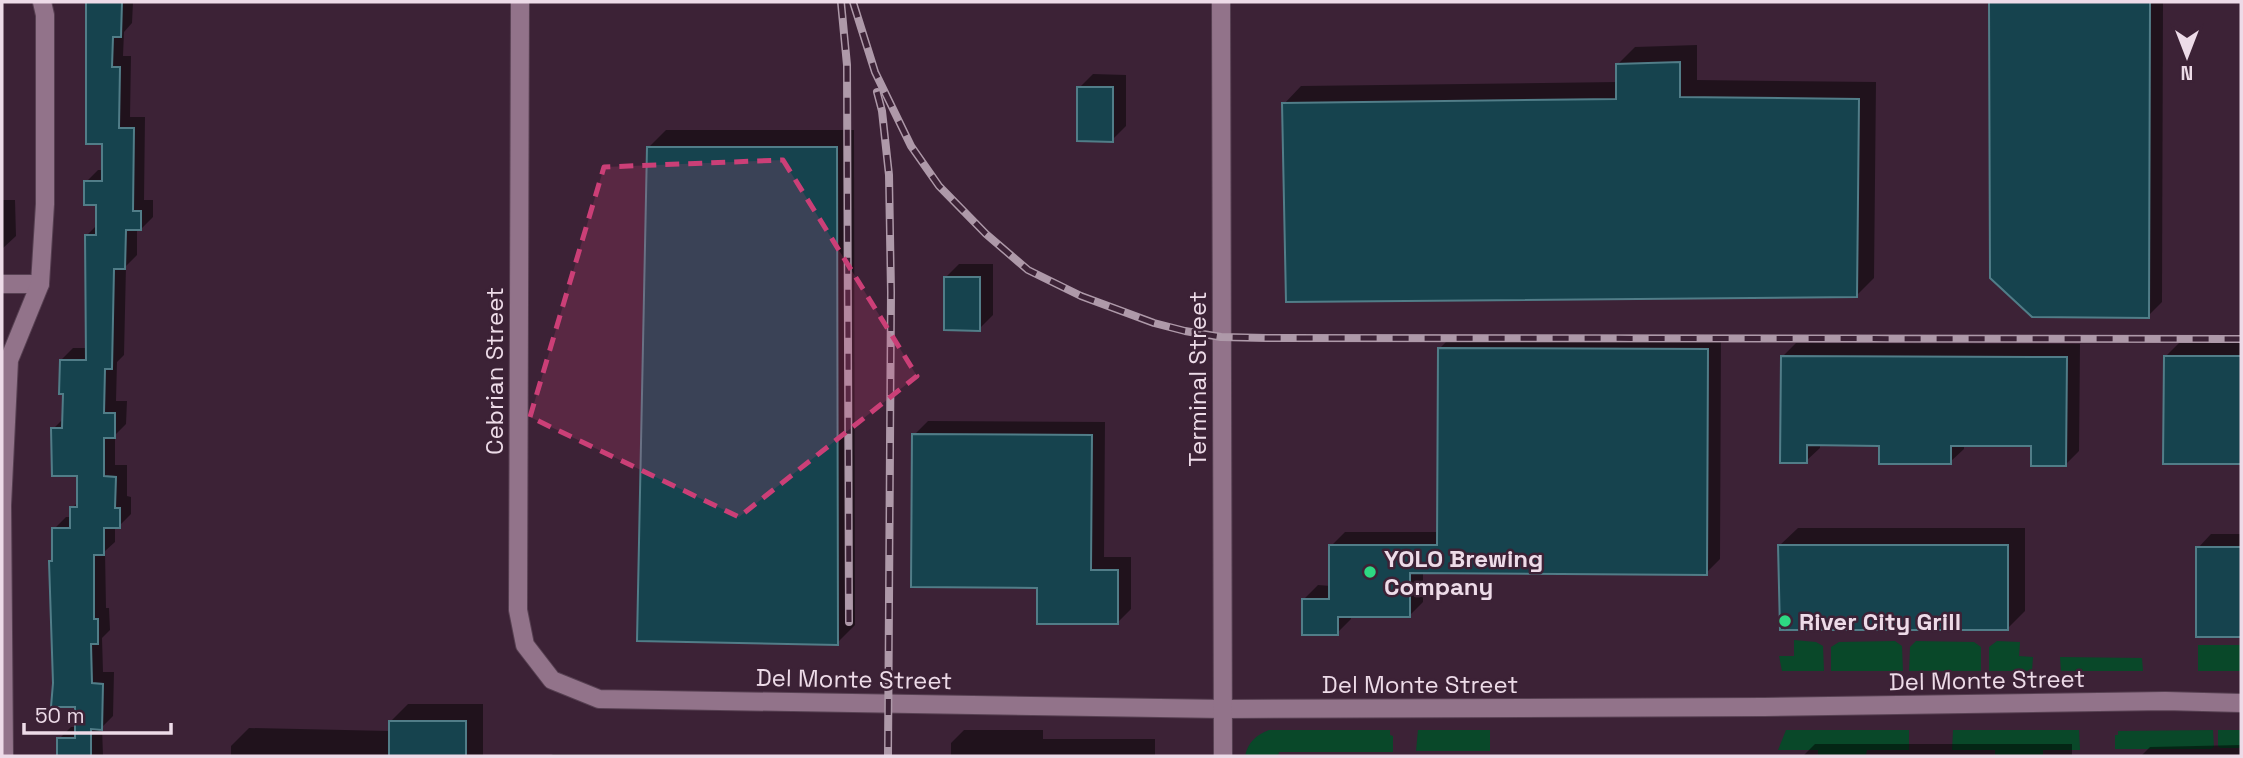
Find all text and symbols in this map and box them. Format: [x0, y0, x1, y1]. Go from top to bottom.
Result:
north arrow [2152, 21, 2222, 91]
text: N [2181, 60, 2193, 85]
street label: Cebrian Street [479, 287, 510, 455]
street label: Terminal Street [1182, 291, 1213, 467]
place label: YOLO Brewing Company [1384, 543, 1543, 602]
marker: YOLO Brewing Company [1362, 564, 1378, 580]
place label: River City Grill [1799, 606, 1961, 637]
marker: River City Grill [1777, 613, 1793, 629]
street label: Del Monte Street [756, 662, 952, 696]
street label: Del Monte Street [1889, 663, 2085, 697]
street label: Del Monte Street [1322, 669, 1518, 700]
scale bar [24, 692, 172, 736]
text: 50 m [35, 702, 85, 729]

